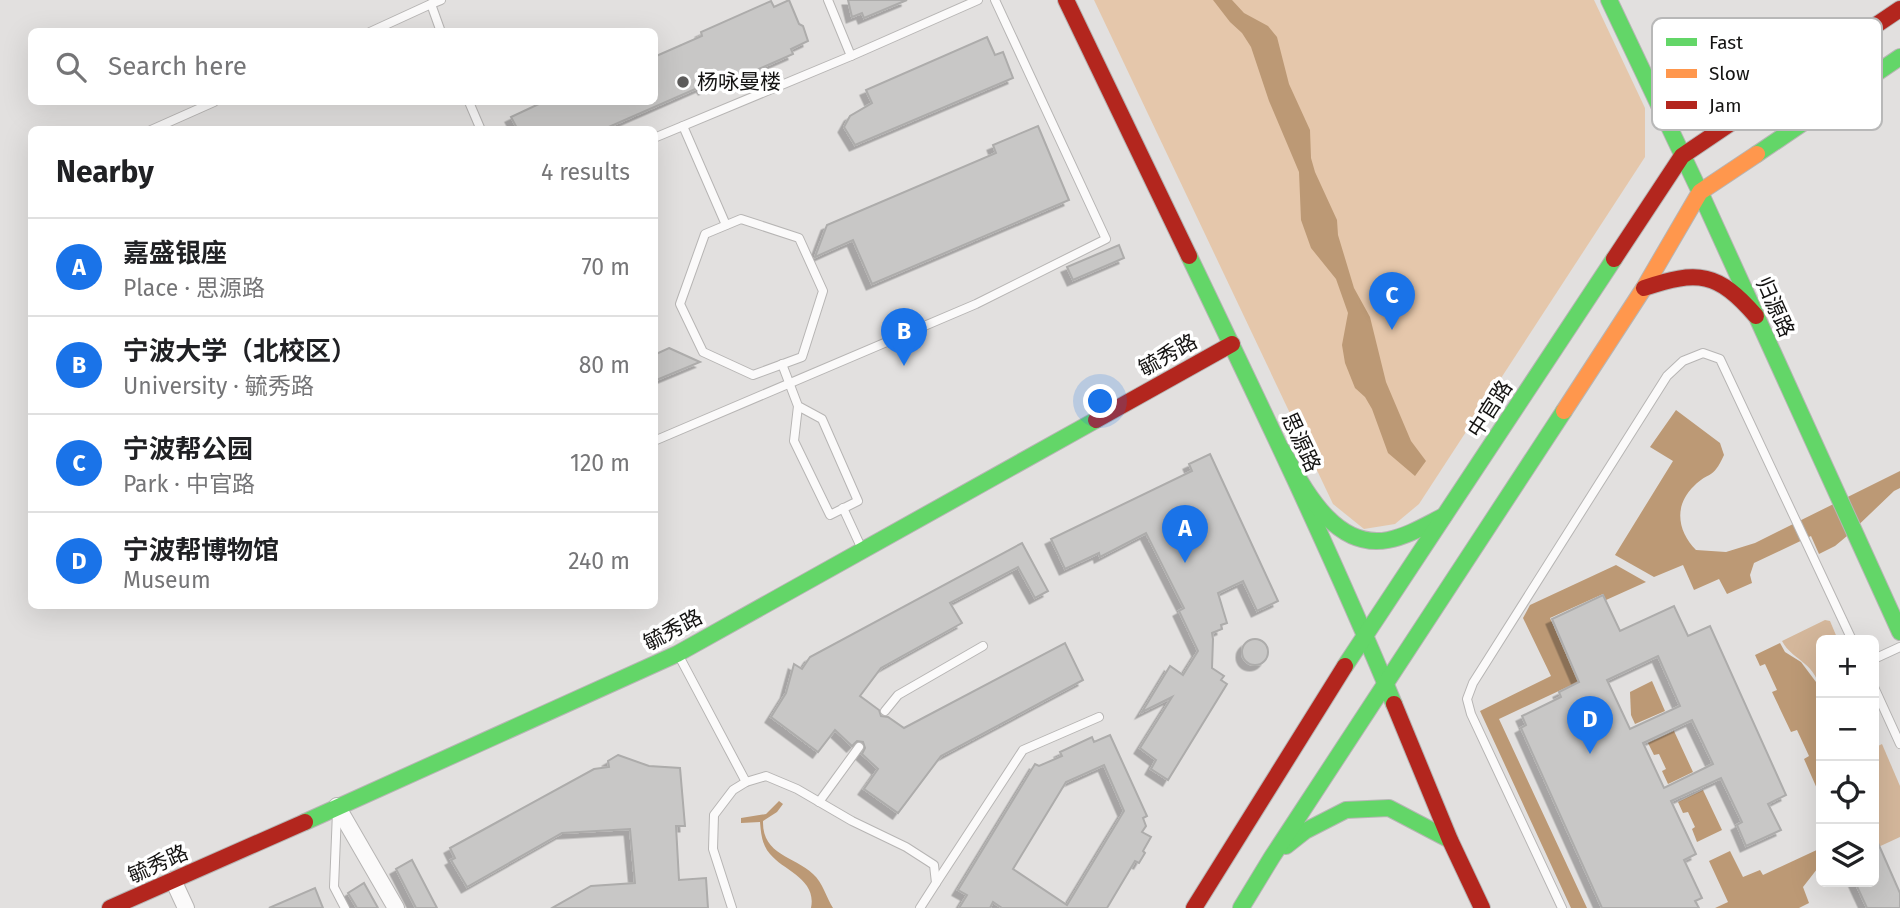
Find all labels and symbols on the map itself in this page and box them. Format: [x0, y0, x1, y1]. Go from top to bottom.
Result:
legend [1652, 18, 1882, 130]
text: Fast [1709, 31, 1743, 54]
text: Slow [1709, 62, 1750, 85]
place label: 杨咏曼楼 [697, 69, 781, 95]
marker: 杨咏曼楼 [675, 74, 691, 90]
text: Jam [1709, 94, 1741, 117]
pin: C [1369, 272, 1415, 330]
street label: 归源路 [1750, 273, 1800, 341]
pin: B [881, 308, 927, 366]
street label: 毓秀路 [1134, 328, 1202, 382]
street label: 中官路 [1462, 376, 1518, 442]
your location [1083, 384, 1117, 418]
street label: 思源路 [1276, 408, 1326, 476]
pin: A [1162, 505, 1208, 563]
street label: 毓秀路 [639, 604, 707, 656]
pin: D [1567, 696, 1613, 754]
street label: 毓秀路 [124, 839, 192, 889]

